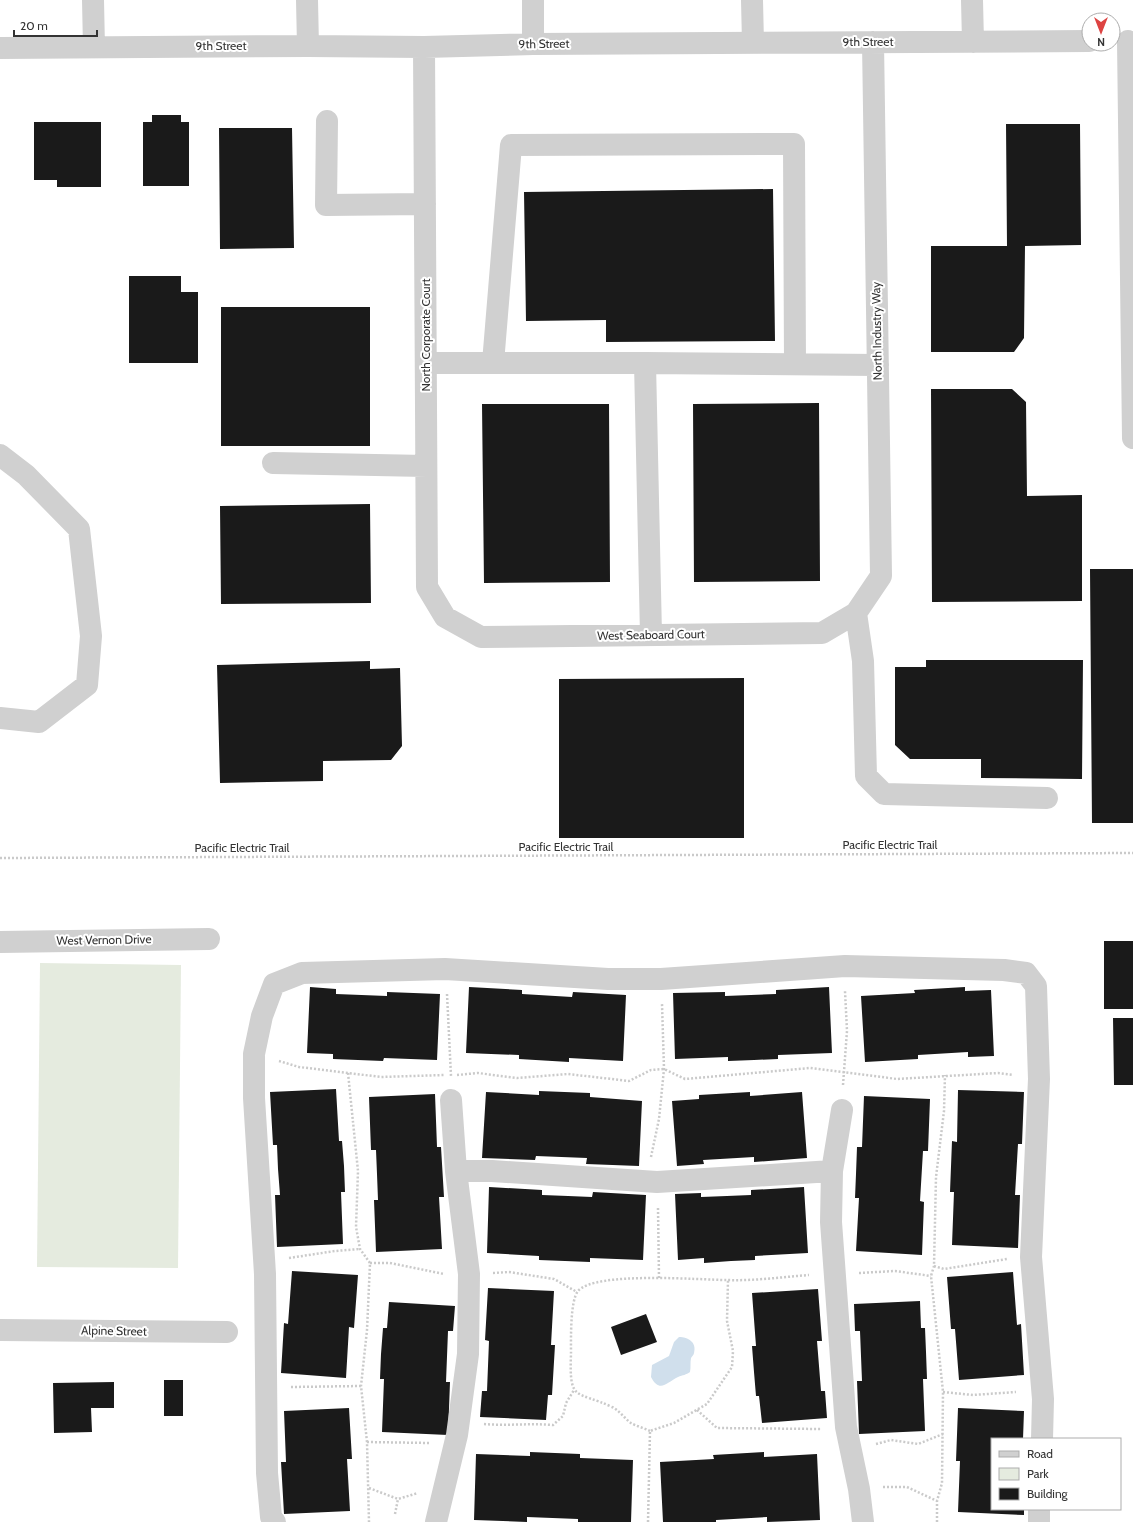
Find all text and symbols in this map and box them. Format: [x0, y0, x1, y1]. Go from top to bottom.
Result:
scale bar [14, 12, 97, 38]
north arrow [1081, 12, 1121, 52]
text: 20 m [20, 18, 48, 33]
street label: 9th Street [843, 34, 893, 49]
text: N [1097, 35, 1105, 49]
street label: 9th Street [518, 36, 570, 51]
street label: 9th Street [196, 38, 246, 53]
street label: North Corporate Court [418, 279, 433, 391]
street label: North Industry Way [868, 282, 885, 380]
street label: West Seaboard Court [597, 626, 705, 643]
street label: Pacific Electric Trail [843, 837, 938, 852]
street label: Pacific Electric Trail [519, 839, 614, 854]
street label: Pacific Electric Trail [195, 840, 290, 855]
street label: West Vernon Drive [56, 931, 152, 948]
street label: Alpine Street [81, 1322, 147, 1339]
legend [991, 1438, 1121, 1510]
text: Road [1027, 1446, 1053, 1461]
text: Park [1027, 1466, 1049, 1481]
text: Building [1027, 1486, 1069, 1501]

